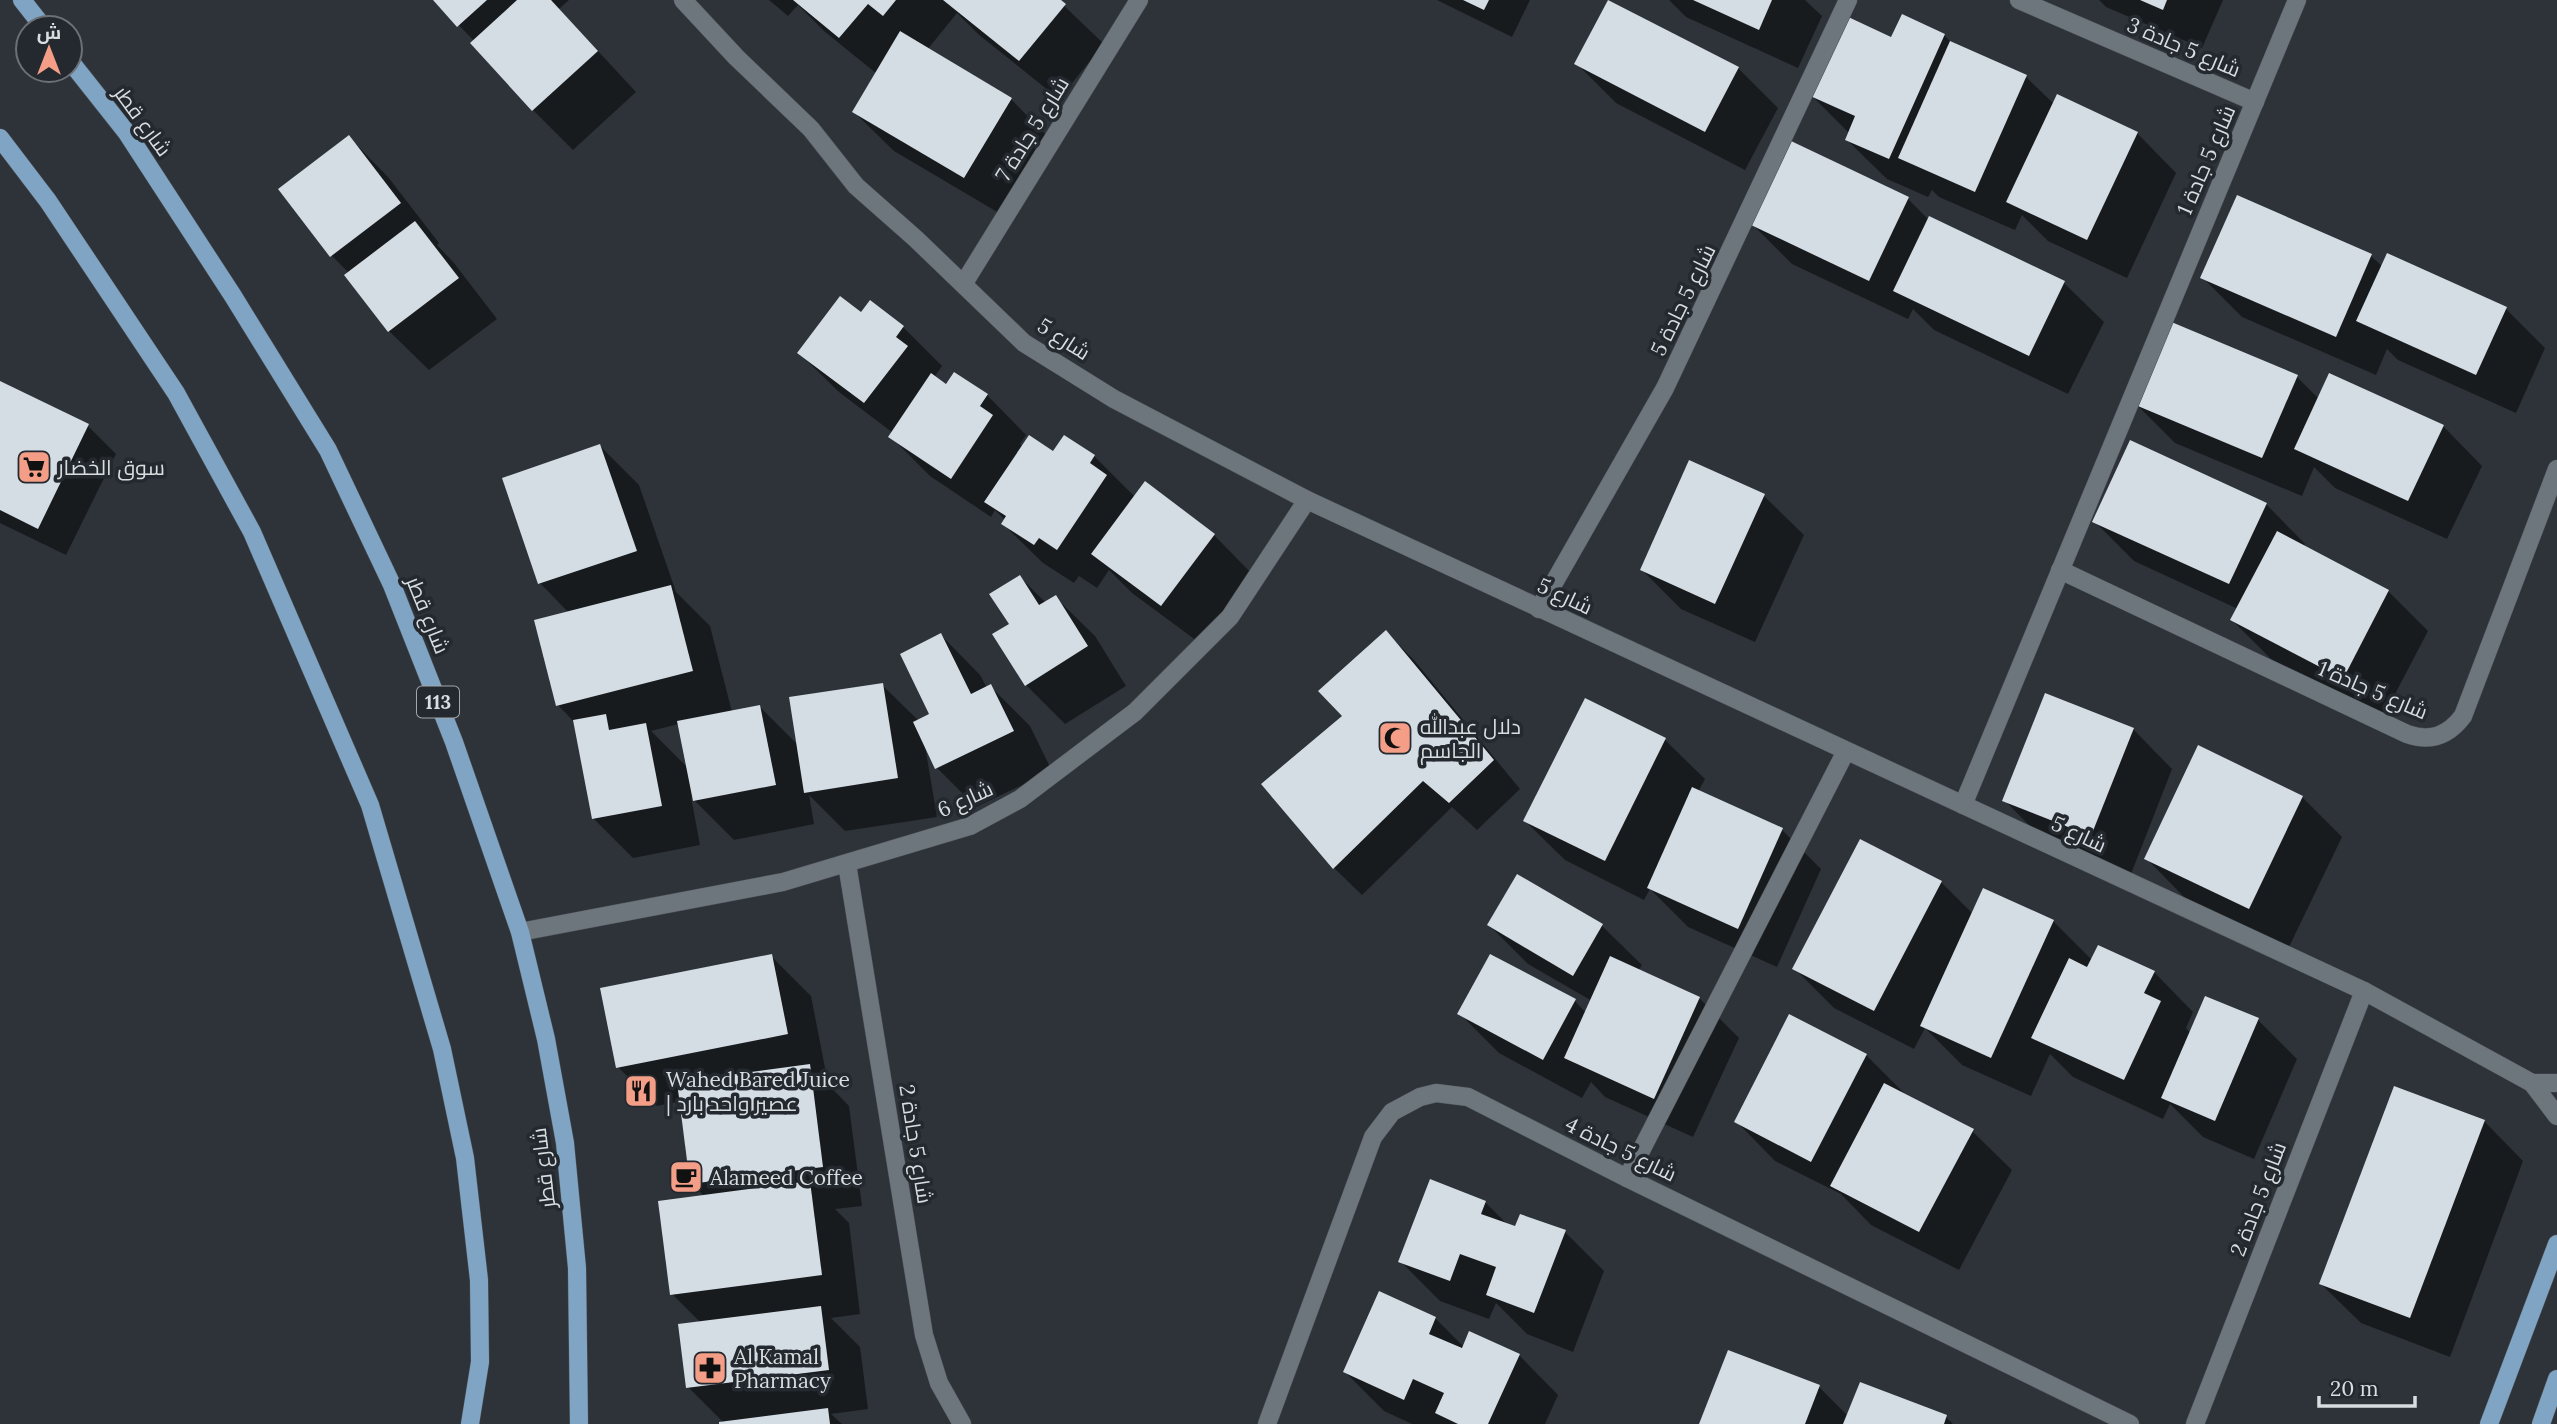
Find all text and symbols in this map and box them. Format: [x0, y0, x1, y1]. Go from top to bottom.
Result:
street label: شارع 5 جادة 3 [2123, 11, 2245, 84]
north arrow [14, 14, 84, 84]
text: ش [37, 20, 61, 44]
street label: شارع 5 جادة 7 [989, 72, 1076, 187]
street label: شارع قطر [107, 79, 178, 162]
street label: شارع 5 جادة 1 [2171, 101, 2242, 219]
street label: شارع 5 جادة 5 [1644, 240, 1722, 360]
street label: شارع 5 [1032, 312, 1096, 367]
supermarket icon: سوق الخضار [15, 448, 53, 486]
place label: سوق الخضار [57, 454, 165, 481]
street label: شارع قطر [399, 571, 456, 658]
street label: شارع 5 [1533, 572, 1597, 621]
street label: شارع 5 جادة 1 [2314, 655, 2432, 726]
road number: 113 [417, 687, 459, 718]
place label: دلال عبدالله الجاسم [1420, 713, 1521, 765]
mosque icon: دلال عبدالله الجاسم [1376, 719, 1414, 757]
street label: شارع 6 [933, 775, 998, 824]
street label: شارع 5 [2047, 810, 2111, 859]
place label: Wahed Bared Juice | عصير واحد بارد [666, 1066, 850, 1117]
restaurant icon: Wahed Bared Juice | عصير واحد بارد [622, 1072, 660, 1110]
street label: شارع 5 جادة 2 [892, 1083, 939, 1206]
street label: شارع 5 جادة 4 [1561, 1110, 1681, 1188]
street label: شارع قطر [525, 1126, 562, 1211]
street label: شارع 5 جادة 2 [2224, 1138, 2293, 1260]
cafe icon: Alameed Coffee [667, 1158, 705, 1196]
place label: Alameed Coffee [709, 1164, 863, 1191]
place label: Al Kamal Pharmacy [733, 1343, 831, 1394]
pharmacy icon: Al Kamal Pharmacy [691, 1349, 729, 1387]
scale bar [2319, 1364, 2415, 1408]
text: 20 m [2330, 1375, 2379, 1402]

